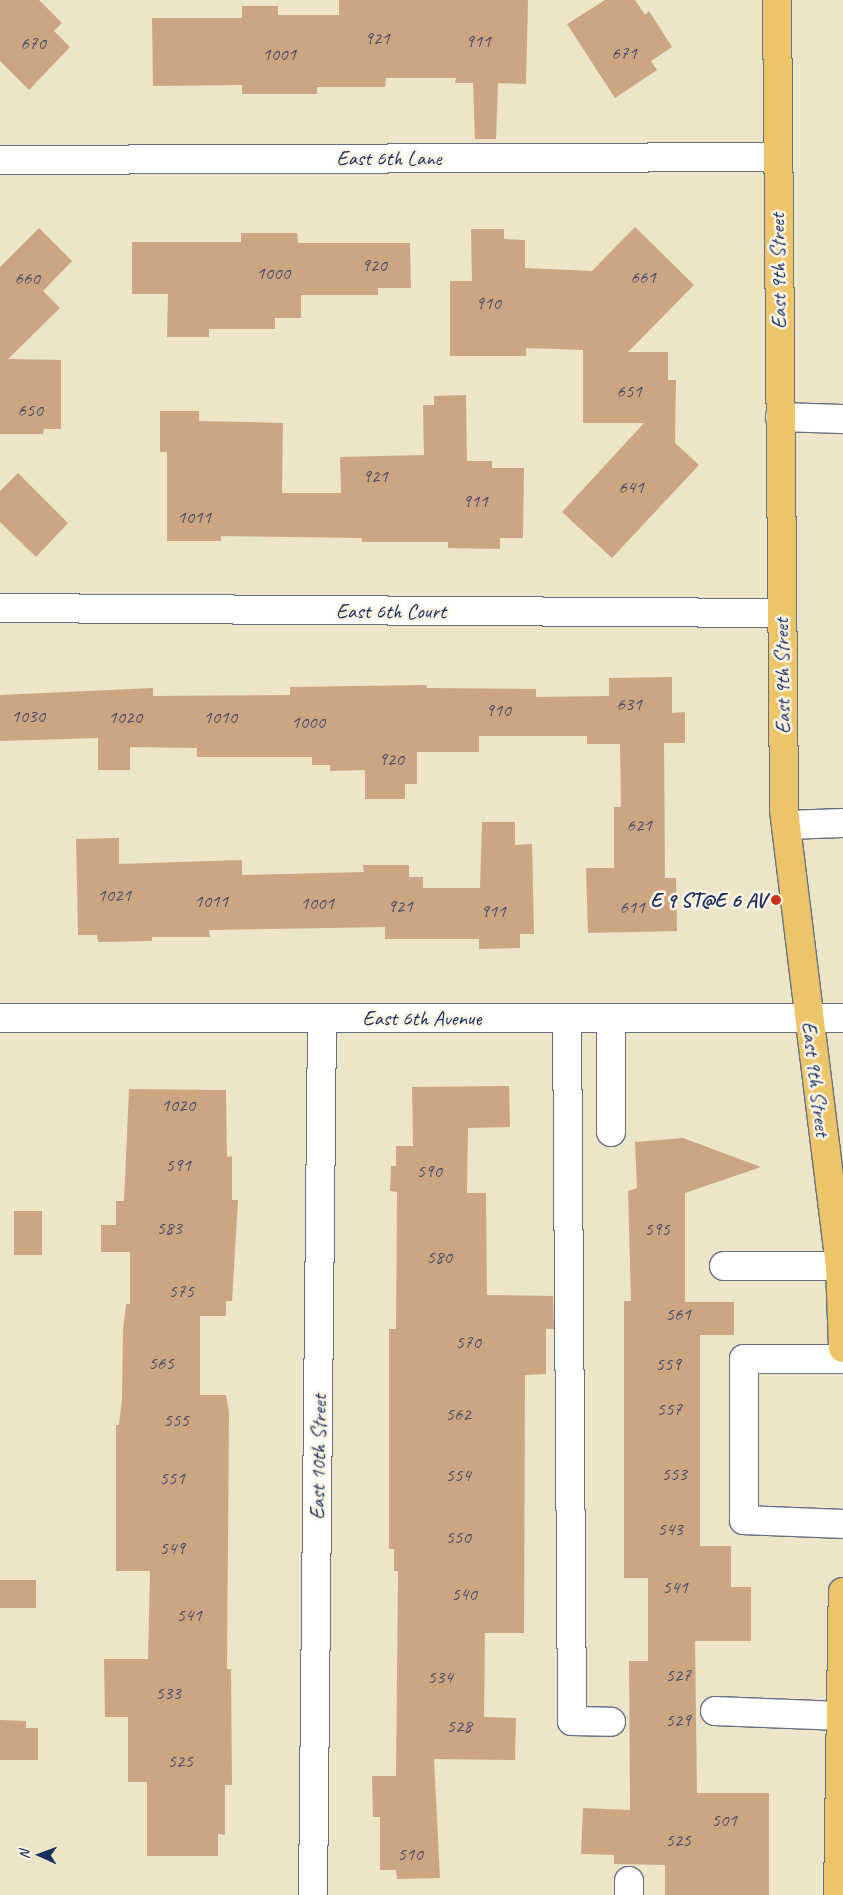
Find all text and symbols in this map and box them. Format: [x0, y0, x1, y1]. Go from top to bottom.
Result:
house number: 921 [364, 28, 390, 50]
house number: 911 [465, 31, 491, 53]
house number: 670 [20, 33, 46, 55]
house number: 671 [611, 43, 637, 65]
house number: 1001 [262, 44, 296, 66]
street label: East 6th Lane [337, 145, 441, 171]
street label: East 9th Street [764, 213, 792, 329]
house number: 920 [361, 255, 387, 277]
house number: 1000 [256, 263, 290, 285]
house number: 661 [630, 267, 656, 289]
house number: 660 [14, 268, 40, 290]
house number: 910 [475, 293, 501, 315]
house number: 651 [616, 381, 642, 403]
house number: 650 [17, 400, 43, 422]
house number: 921 [362, 466, 388, 488]
house number: 641 [618, 477, 644, 499]
house number: 911 [462, 491, 488, 513]
house number: 1011 [177, 507, 211, 529]
street label: East 6th Court [336, 598, 446, 624]
street label: East 9th Street [768, 618, 796, 734]
house number: 631 [616, 694, 642, 716]
house number: 910 [485, 700, 511, 722]
house number: 1030 [11, 706, 45, 728]
house number: 1020 [108, 707, 142, 729]
house number: 1010 [203, 707, 237, 729]
house number: 1000 [291, 712, 325, 734]
house number: 920 [378, 749, 404, 771]
house number: 621 [626, 815, 652, 837]
house number: 1021 [97, 885, 131, 907]
place label: E 9 ST@E 6 AV [650, 887, 766, 913]
house number: 1011 [194, 891, 228, 913]
house number: 1001 [300, 893, 334, 915]
marker: E 9 ST@E 6 AV [770, 894, 782, 906]
house number: 921 [387, 896, 413, 918]
house number: 611 [619, 897, 645, 919]
house number: 911 [480, 901, 506, 923]
street label: East 6th Avenue [363, 1005, 481, 1031]
street label: East 9th Street [796, 1020, 836, 1138]
house number: 1020 [161, 1095, 195, 1117]
house number: 591 [165, 1155, 191, 1177]
house number: 590 [416, 1161, 442, 1183]
house number: 583 [156, 1218, 182, 1240]
house number: 595 [644, 1219, 670, 1241]
house number: 580 [426, 1247, 452, 1269]
house number: 575 [168, 1281, 194, 1303]
house number: 561 [665, 1304, 691, 1326]
house number: 570 [455, 1332, 481, 1354]
house number: 565 [148, 1353, 174, 1375]
house number: 559 [655, 1354, 681, 1376]
street label: East 10th Street [304, 1394, 332, 1520]
house number: 557 [656, 1399, 682, 1421]
house number: 562 [445, 1404, 471, 1426]
house number: 555 [163, 1410, 189, 1432]
house number: 553 [661, 1464, 687, 1486]
house number: 554 [445, 1465, 471, 1487]
house number: 551 [159, 1468, 185, 1490]
house number: 543 [657, 1519, 683, 1541]
house number: 550 [445, 1527, 471, 1549]
house number: 549 [159, 1538, 185, 1560]
house number: 541 [662, 1577, 688, 1599]
house number: 540 [451, 1584, 477, 1606]
house number: 541 [176, 1605, 202, 1627]
house number: 527 [665, 1665, 691, 1687]
house number: 534 [427, 1667, 453, 1689]
house number: 533 [155, 1683, 181, 1705]
house number: 529 [665, 1710, 691, 1732]
house number: 528 [446, 1716, 472, 1738]
house number: 525 [167, 1751, 193, 1773]
house number: 501 [711, 1810, 737, 1832]
north arrow [15, 1830, 65, 1880]
house number: 525 [665, 1830, 691, 1852]
house number: 510 [397, 1844, 423, 1866]
text: N [16, 1850, 33, 1859]

